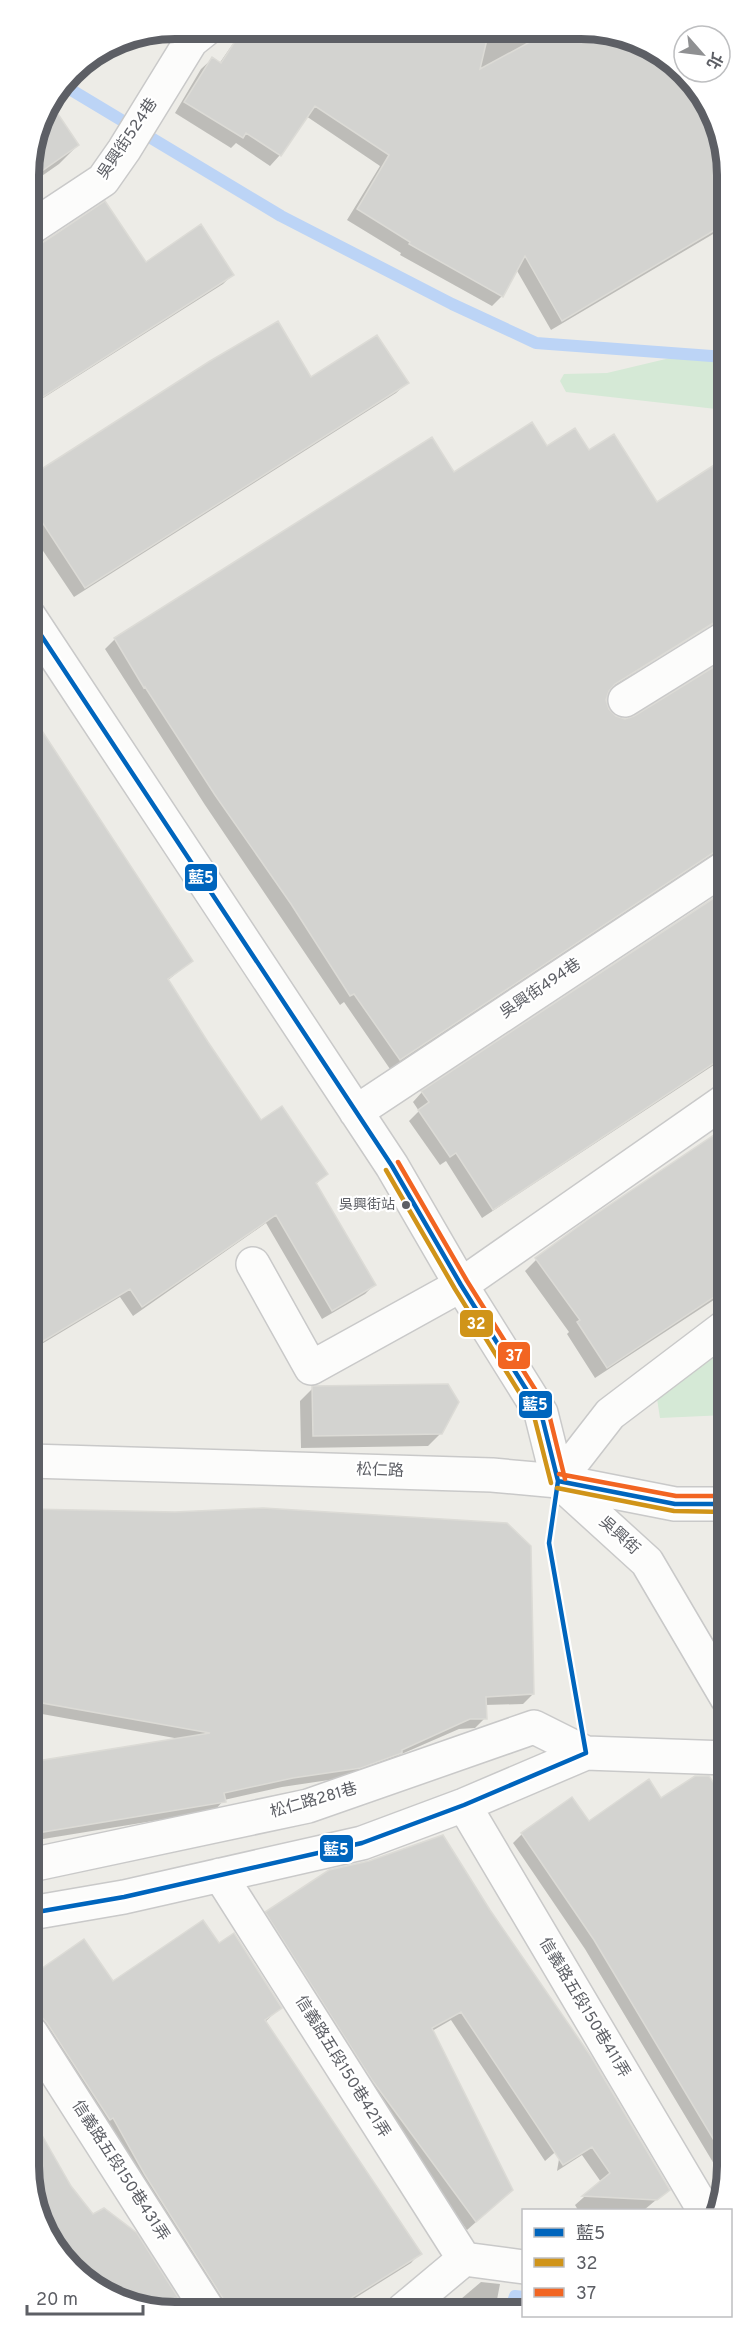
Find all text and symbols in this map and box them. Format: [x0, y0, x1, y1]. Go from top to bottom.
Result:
north arrow [672, 24, 732, 84]
text: 北 [701, 48, 726, 72]
street label: 吳興街524巷 [94, 95, 162, 183]
line badge: 藍5 [184, 863, 218, 892]
text: 藍5 [188, 869, 214, 889]
street label: 吳興街494巷 [497, 955, 585, 1023]
place label: 吳興街站 [339, 1197, 395, 1214]
marker: 吳興街站 [400, 1199, 412, 1211]
line badge: 32 [459, 1309, 494, 1338]
text: 32 [466, 1315, 486, 1335]
line badge: 37 [497, 1341, 531, 1370]
text: 37 [505, 1347, 523, 1367]
line badge: 藍5 [518, 1390, 553, 1419]
text: 藍5 [522, 1396, 548, 1416]
street label: 松仁路 [356, 1460, 404, 1482]
street label: 吳興街 [594, 1513, 644, 1559]
street label: 松仁路281巷 [268, 1779, 360, 1823]
line badge: 藍5 [319, 1834, 354, 1863]
text: 藍5 [323, 1841, 349, 1861]
street label: 信義路五段150巷411弄 [534, 1934, 634, 2082]
street label: 信義路五段150巷421弄 [290, 1992, 394, 2142]
street label: 信義路五段150巷431弄 [67, 2097, 173, 2245]
legend [522, 2209, 732, 2317]
text: 藍5 [576, 2223, 605, 2246]
text: 32 [576, 2253, 598, 2276]
scale bar [27, 2278, 142, 2316]
text: 37 [576, 2283, 596, 2306]
text: 20 m [36, 2289, 78, 2312]

